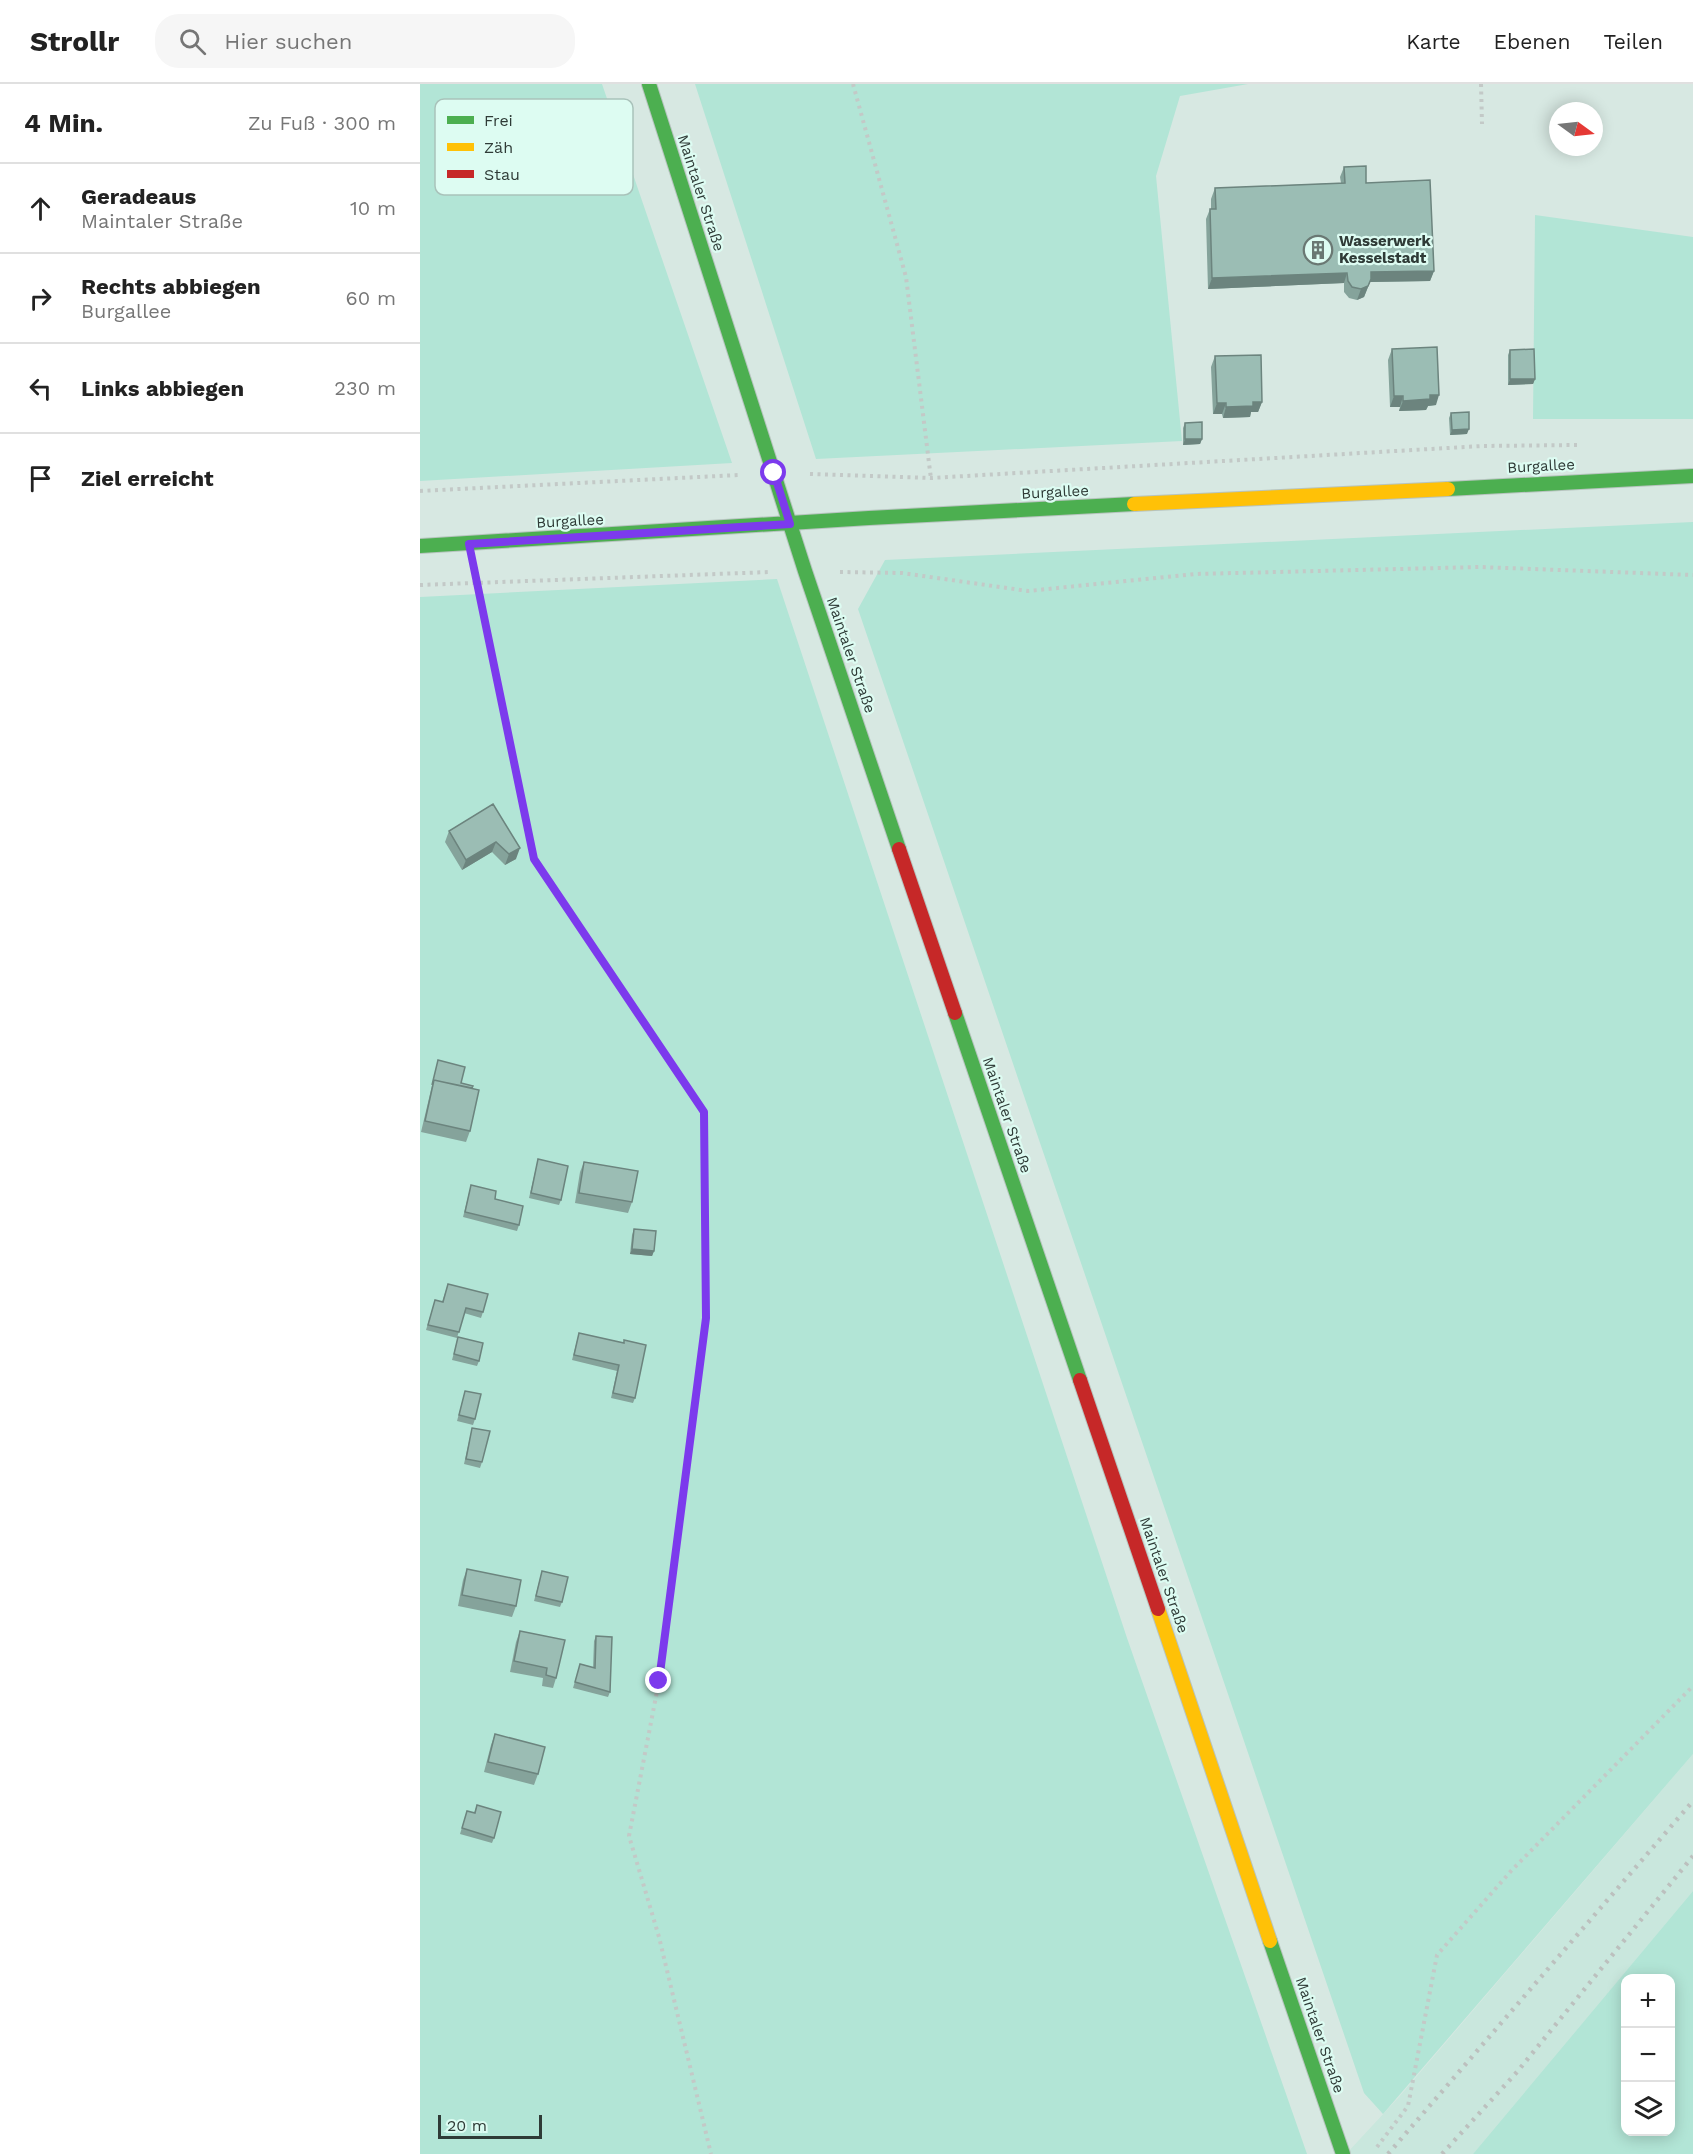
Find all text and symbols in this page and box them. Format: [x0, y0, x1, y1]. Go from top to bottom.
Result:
search box [155, 14, 575, 68]
text: Strollr [30, 25, 119, 58]
icon: search [176, 25, 209, 58]
text: Hier suchen [224, 29, 352, 54]
text: Karte [1406, 29, 1461, 54]
text: Ebenen [1494, 29, 1570, 54]
text: Teilen [1603, 29, 1663, 54]
legend [435, 99, 633, 195]
north arrow [1549, 102, 1603, 156]
text: 4 Min. [24, 108, 103, 138]
text: Zu Fuß · 300 m [248, 111, 396, 135]
text: Frei [484, 111, 513, 130]
street label: Maintaler Straße [674, 132, 728, 254]
text: Zäh [484, 138, 513, 157]
text: Stau [484, 165, 520, 184]
text: Geradeaus [81, 184, 196, 209]
icon: ahead [24, 192, 57, 225]
text: 10 m [350, 196, 396, 220]
text: Maintaler Straße [81, 209, 243, 233]
place label: Wasserwerk Kesselstadt [1339, 232, 1432, 267]
building icon: Wasserwerk Kesselstadt [1302, 234, 1334, 266]
text: Rechts abbiegen [81, 274, 261, 299]
icon: right [24, 282, 57, 315]
text: 60 m [346, 286, 396, 310]
text: Burgallee [81, 299, 171, 323]
icon: left [24, 372, 57, 405]
text: Links abbiegen [81, 376, 244, 401]
text: 230 m [334, 376, 396, 400]
street label: Burgallee [1507, 455, 1575, 477]
route start [760, 459, 786, 485]
icon: arrive [24, 462, 57, 495]
text: Ziel erreicht [81, 466, 214, 491]
street label: Burgallee [1021, 481, 1089, 503]
street label: Burgallee [536, 510, 604, 532]
street label: Maintaler Straße [823, 595, 879, 715]
street label: Maintaler Straße [979, 1055, 1035, 1175]
street label: Maintaler Straße [1136, 1515, 1192, 1635]
route end [645, 1667, 671, 1693]
map controls [1621, 1974, 1675, 2136]
button: + [1621, 1974, 1675, 2028]
street label: Maintaler Straße [1292, 1975, 1348, 2095]
button: − [1621, 2028, 1675, 2082]
button: layers [1621, 2082, 1675, 2136]
scale bar [438, 2112, 542, 2140]
text: 20 m [447, 2116, 487, 2135]

